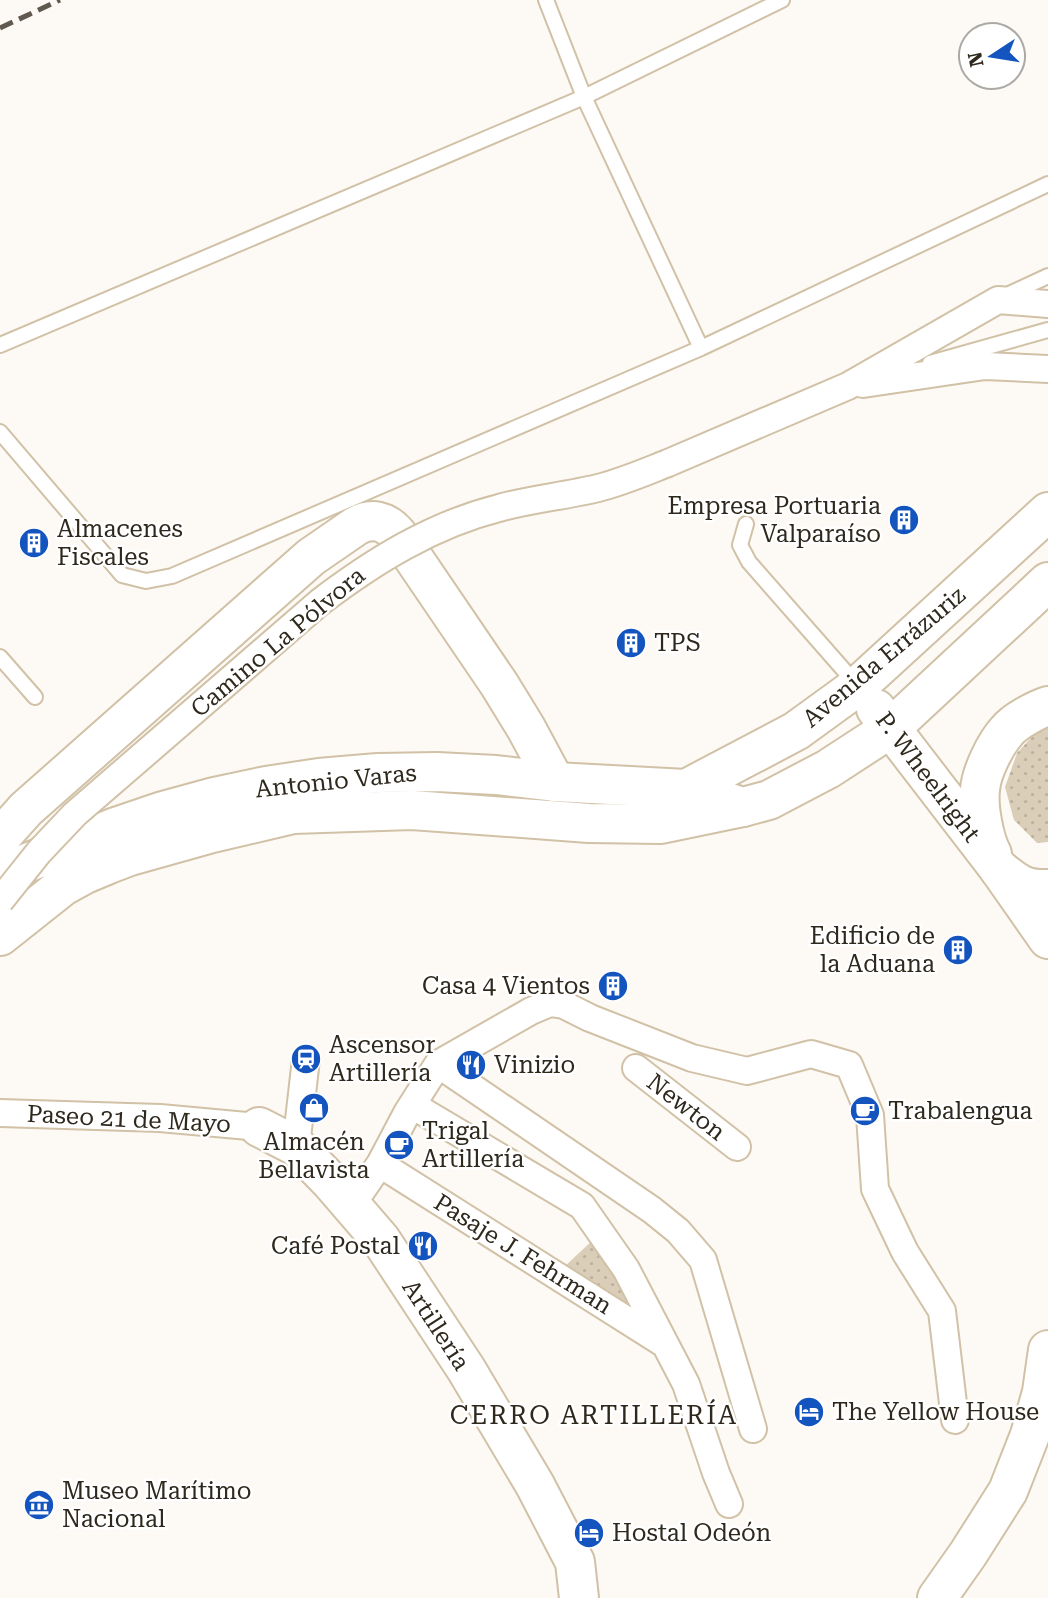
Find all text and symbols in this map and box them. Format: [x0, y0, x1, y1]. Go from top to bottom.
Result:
north arrow [957, 21, 1027, 91]
text: N [963, 50, 989, 69]
place label: Empresa Portuaria Valparaíso [668, 492, 881, 548]
building icon: Empresa Portuaria Valparaíso [887, 503, 921, 537]
place label: Almacenes Fiscales [57, 515, 183, 571]
building icon: Almacenes Fiscales [17, 526, 51, 560]
street label: Camino La Pólvora [185, 561, 371, 723]
street label: Avenida Errázuriz [797, 581, 971, 733]
building icon: TPS [614, 626, 648, 660]
place label: TPS [654, 629, 701, 657]
street label: P. Wheelright [870, 706, 986, 848]
street label: Antonio Varas [254, 759, 418, 803]
place label: Edificio de la Aduana [810, 922, 935, 978]
building icon: Edificio de la Aduana [941, 933, 975, 967]
building icon: Casa 4 Vientos [596, 969, 630, 1003]
place label: Casa 4 Vientos [422, 972, 590, 1000]
place label: Ascensor Artillería [329, 1031, 435, 1087]
station icon: Ascensor Artillería [289, 1042, 323, 1076]
restaurant icon: Vinizio [454, 1048, 488, 1082]
place label: Vinizio [494, 1051, 575, 1079]
street label: Newton [641, 1068, 731, 1146]
shop icon: Almacén Bellavista [297, 1091, 331, 1125]
cafe icon: Trabalengua [848, 1094, 882, 1128]
place label: Trabalengua [888, 1097, 1032, 1125]
street label: Paseo 21 de Mayo [26, 1100, 232, 1138]
place label: Trigal Artillería [422, 1117, 524, 1173]
place label: Almacén Bellavista [258, 1128, 370, 1184]
cafe icon: Trigal Artillería [382, 1128, 416, 1162]
street label: Pasaje J. Fehrman [429, 1188, 617, 1320]
restaurant icon: Café Postal [406, 1229, 440, 1263]
place label: Café Postal [271, 1232, 400, 1260]
street label: Artillería [396, 1275, 476, 1375]
hotel icon: The Yellow House [792, 1395, 826, 1429]
place label: The Yellow House [832, 1398, 1039, 1426]
district label: CERRO ARTILLERÍA [450, 1399, 738, 1430]
place label: Museo Marítimo Nacional [62, 1477, 252, 1533]
museum icon: Museo Marítimo Nacional [22, 1488, 56, 1522]
hotel icon: Hostal Odeón [572, 1516, 606, 1550]
place label: Hostal Odeón [612, 1519, 771, 1547]

